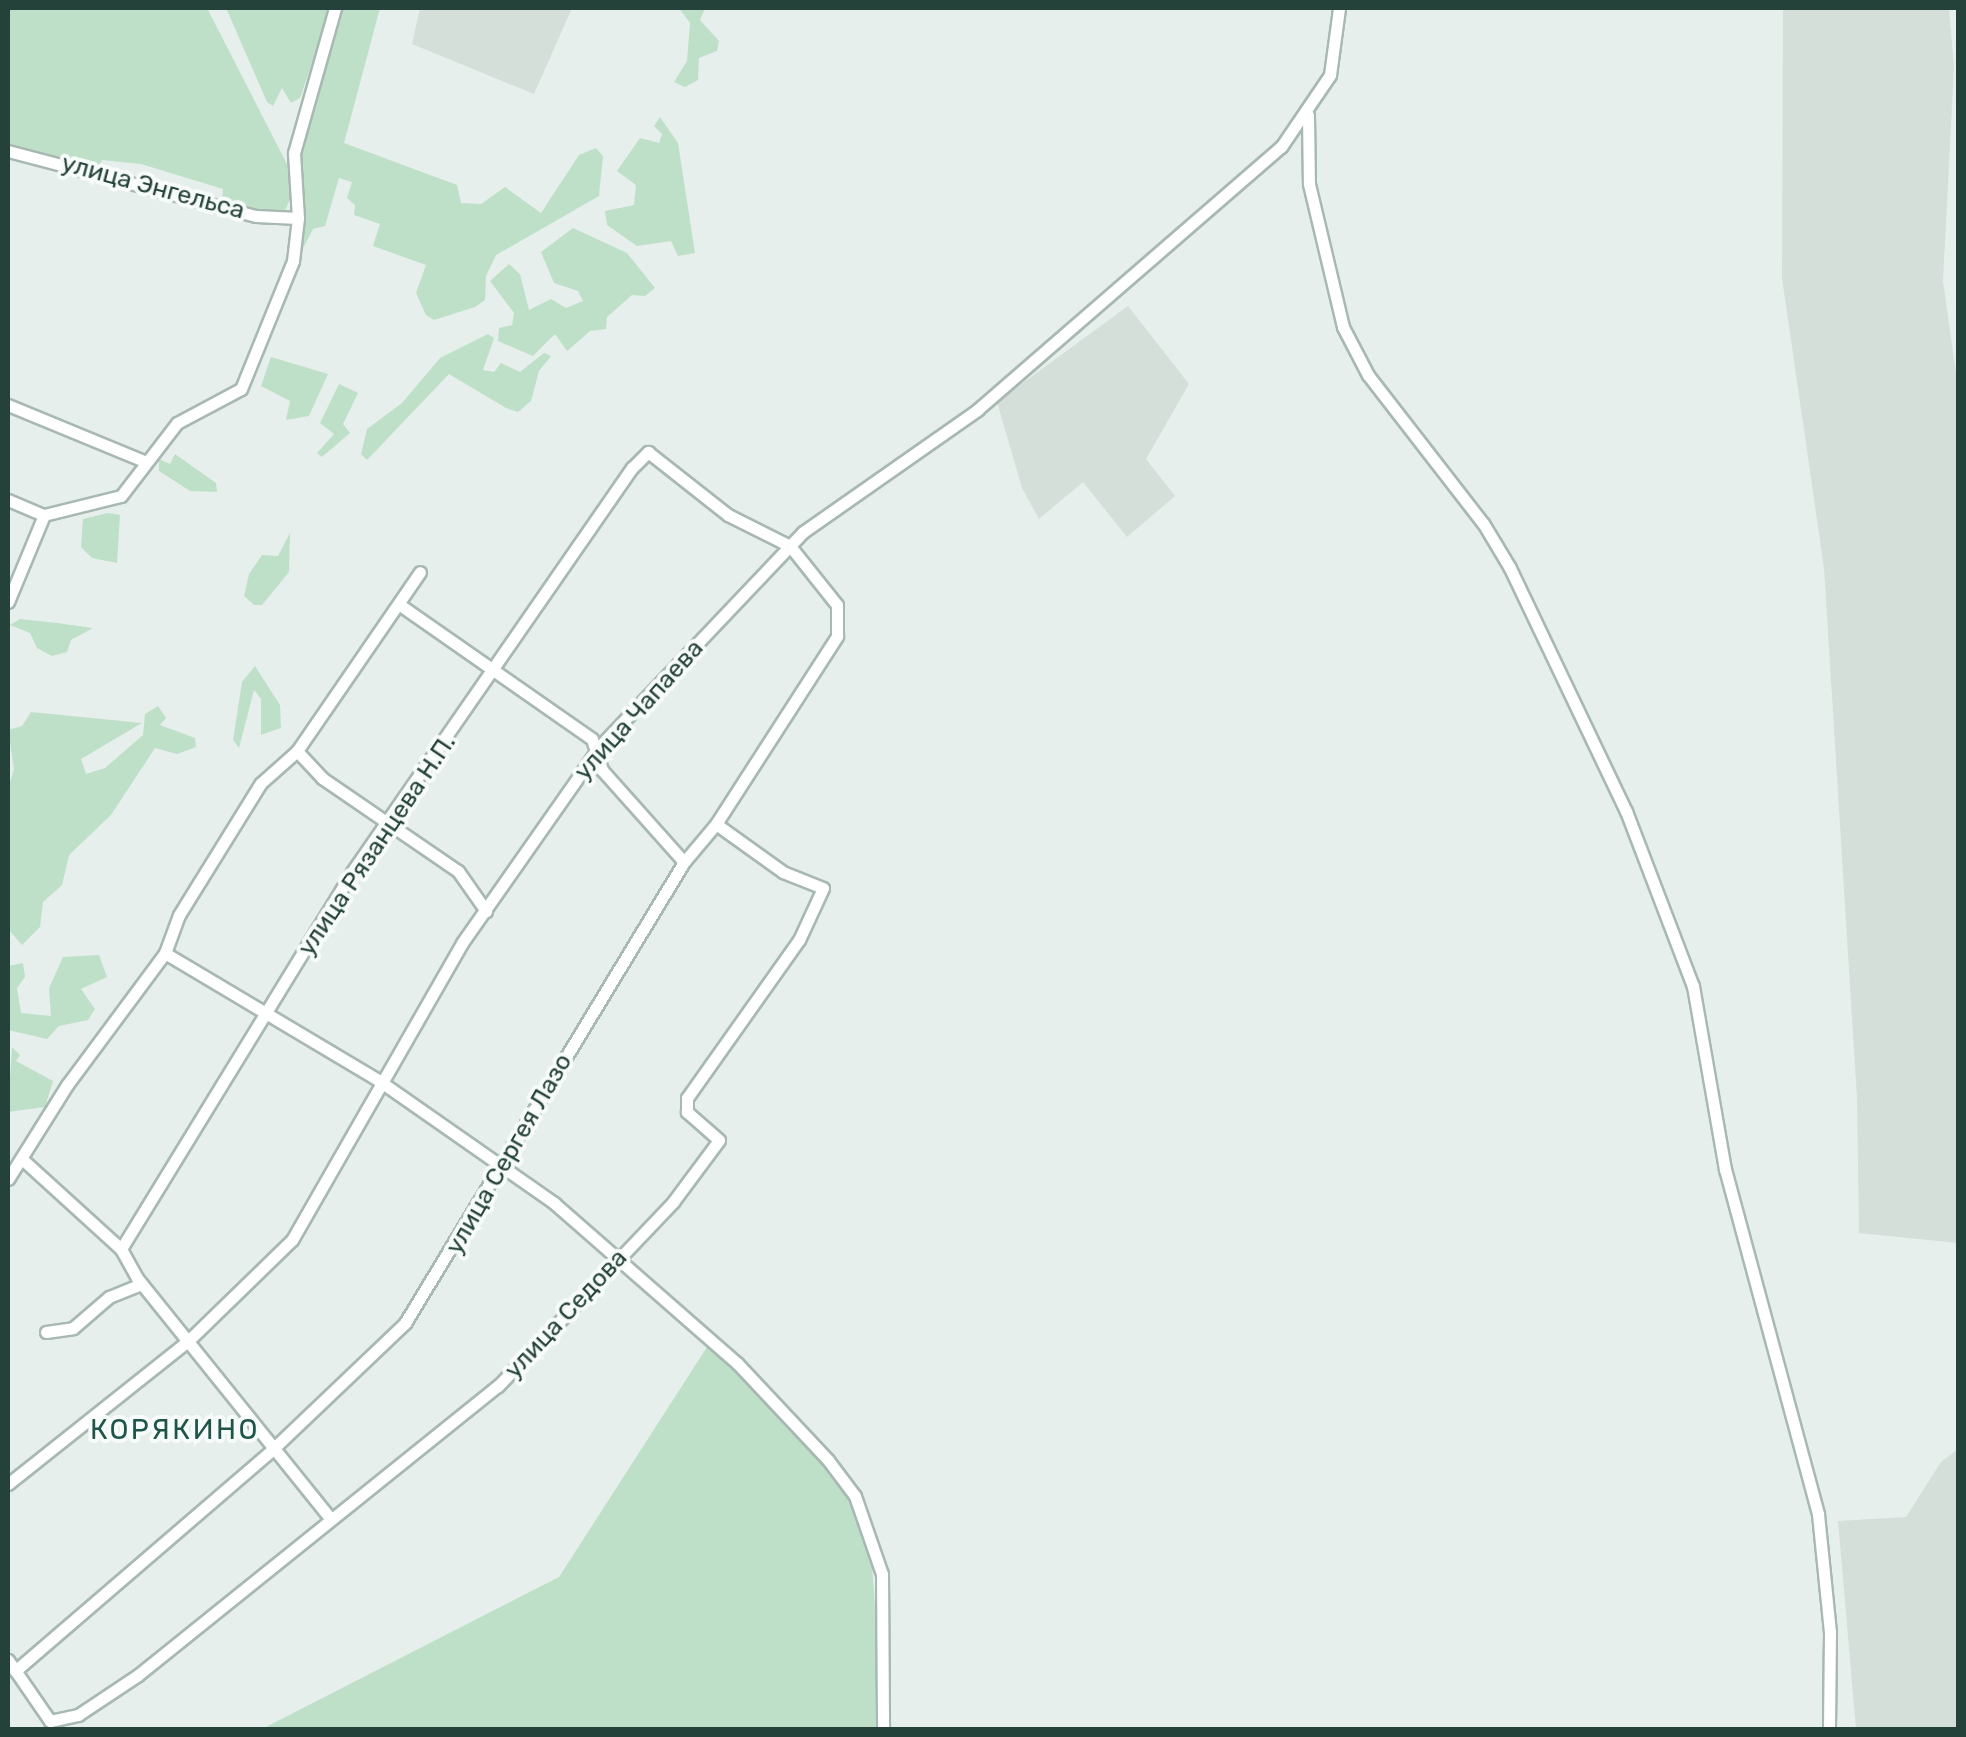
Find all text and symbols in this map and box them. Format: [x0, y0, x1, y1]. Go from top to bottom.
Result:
street label: улица Энгельса [58, 148, 248, 226]
street label: улица Чапаева [568, 634, 710, 786]
street label: улица Рязанцева Н.П. [292, 729, 462, 961]
street label: улица Сергея Лазо [439, 1048, 579, 1260]
street label: улица Седова [498, 1243, 634, 1385]
district label: КОРЯКИНО [90, 1413, 260, 1447]

